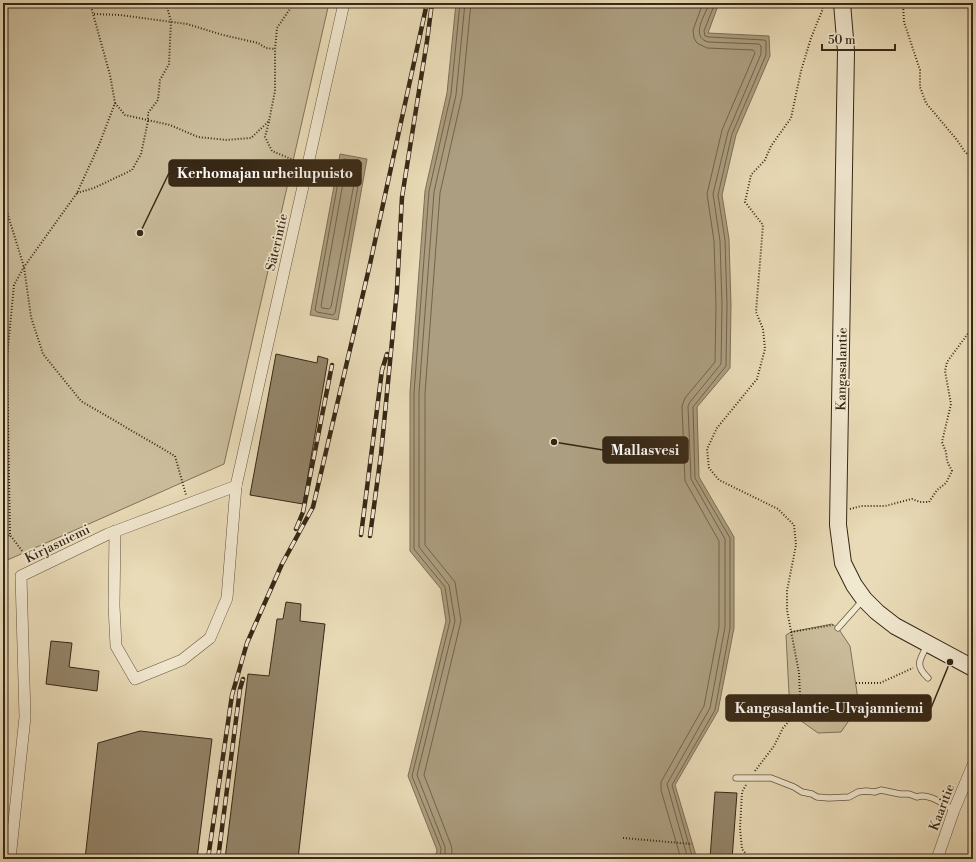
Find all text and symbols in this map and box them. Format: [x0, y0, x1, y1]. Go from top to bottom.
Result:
scale bar [822, 26, 895, 52]
text: 50 m [828, 33, 856, 48]
callout: Kerhomajan urheilupuisto [169, 160, 361, 186]
text: Kerhomajan urheilupuisto [177, 165, 353, 183]
street label: Säterintie [263, 212, 291, 273]
street label: Kangasalantie [833, 327, 851, 411]
callout: Mallasvesi [603, 437, 688, 463]
text: Mallasvesi [611, 442, 680, 460]
street label: Kirjasniemi [22, 521, 93, 567]
callout: Kangasalantie-Ulvajanniemi [726, 695, 931, 721]
text: Kangasalantie-Ulvajanniemi [735, 700, 924, 718]
street label: Kaaritie [926, 781, 958, 833]

